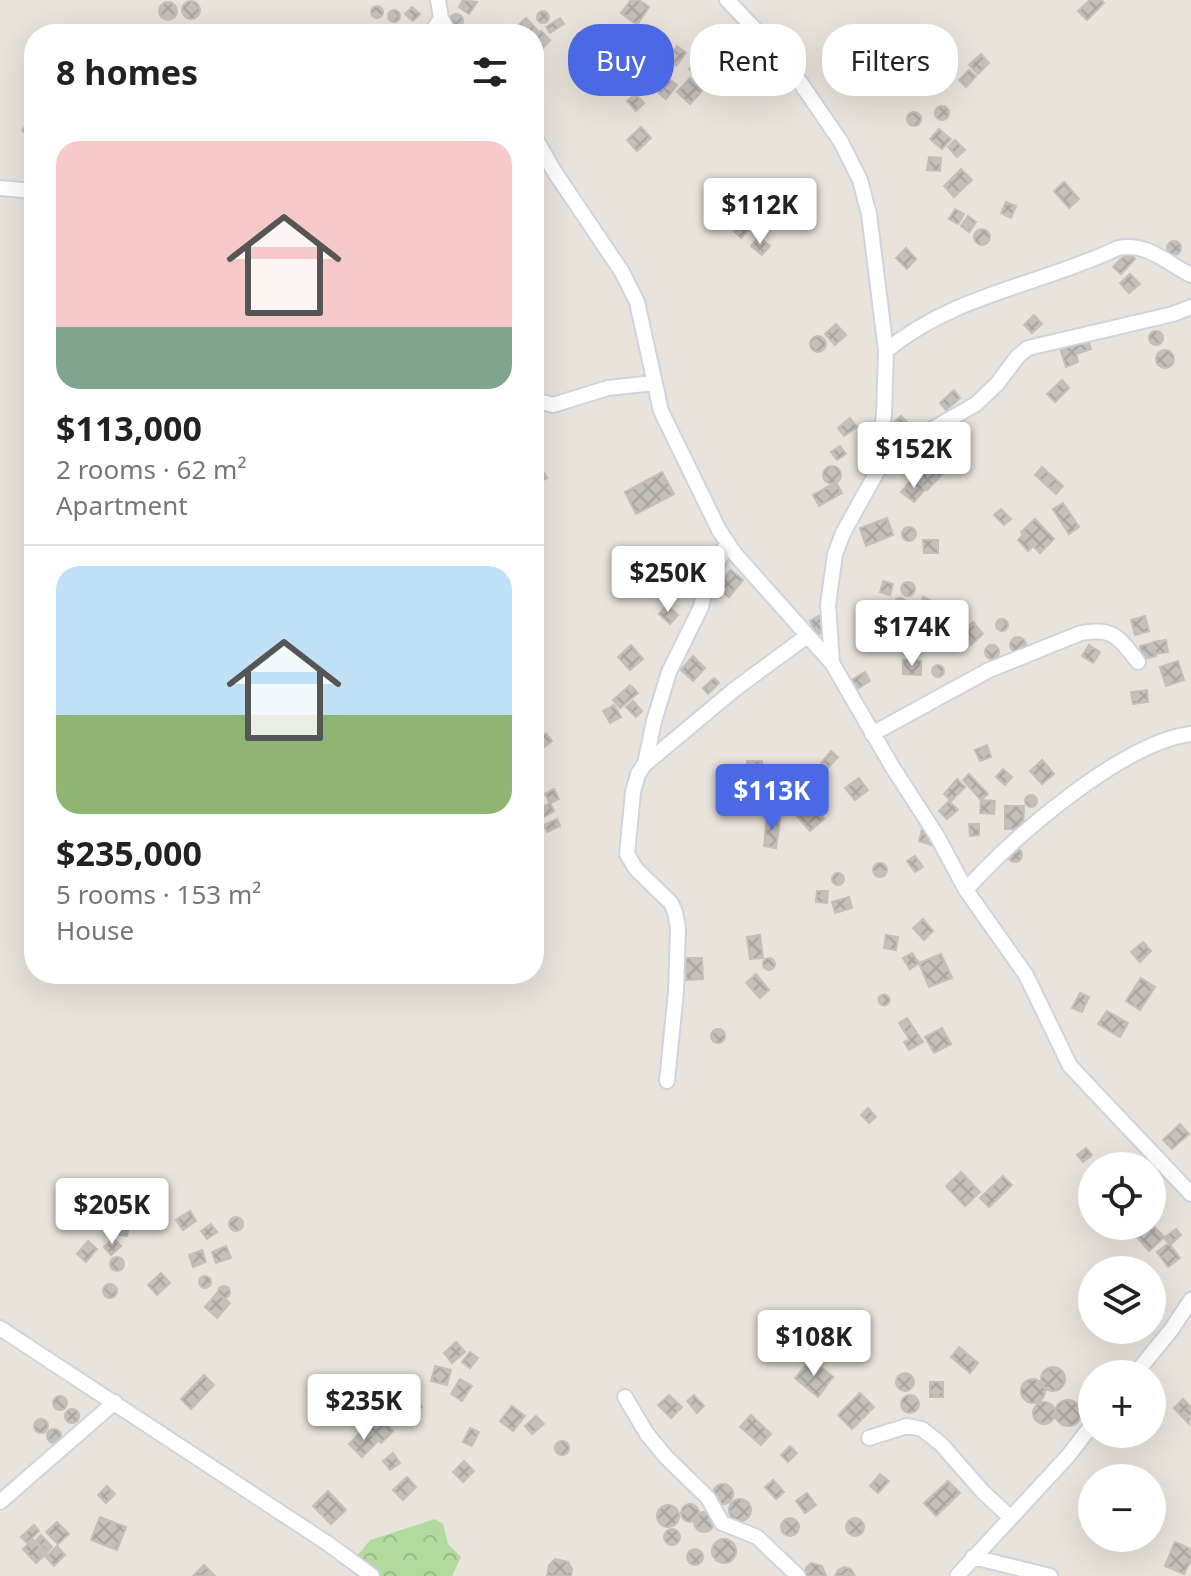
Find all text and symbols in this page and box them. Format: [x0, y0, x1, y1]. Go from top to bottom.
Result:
chip: Buy [568, 24, 674, 96]
chip: Rent [690, 24, 806, 96]
chip: Filters [822, 24, 958, 96]
text: 8 homes [56, 49, 198, 95]
icon: filters [468, 50, 512, 94]
pin: $112K [704, 178, 816, 246]
text: $112K [722, 186, 798, 222]
icon: home [212, 193, 356, 337]
text: $113,000 [56, 405, 202, 451]
pin: $152K [858, 422, 970, 490]
text: $152K [876, 430, 952, 466]
text: 2 rooms · 62 m² [56, 451, 246, 487]
text: Apartment [56, 487, 188, 523]
pin: $250K [612, 546, 724, 614]
text: $250K [630, 554, 706, 590]
pin: $174K [856, 600, 968, 668]
text: $174K [874, 608, 950, 644]
icon: home [212, 618, 356, 762]
pin: $113K [716, 764, 828, 832]
text: $113K [734, 772, 810, 808]
text: $235,000 [56, 830, 202, 876]
text: 5 rooms · 153 m² [56, 876, 261, 912]
text: House [56, 912, 134, 948]
map controls [1078, 1152, 1166, 1552]
button: locate [1078, 1152, 1166, 1240]
pin: $205K [56, 1178, 168, 1246]
text: $205K [74, 1186, 150, 1222]
button: layers [1078, 1256, 1166, 1344]
pin: $108K [758, 1310, 870, 1378]
text: $108K [776, 1318, 852, 1354]
button: + [1078, 1360, 1166, 1448]
pin: $235K [308, 1374, 420, 1442]
text: $235K [326, 1382, 402, 1418]
button: − [1078, 1464, 1166, 1552]

